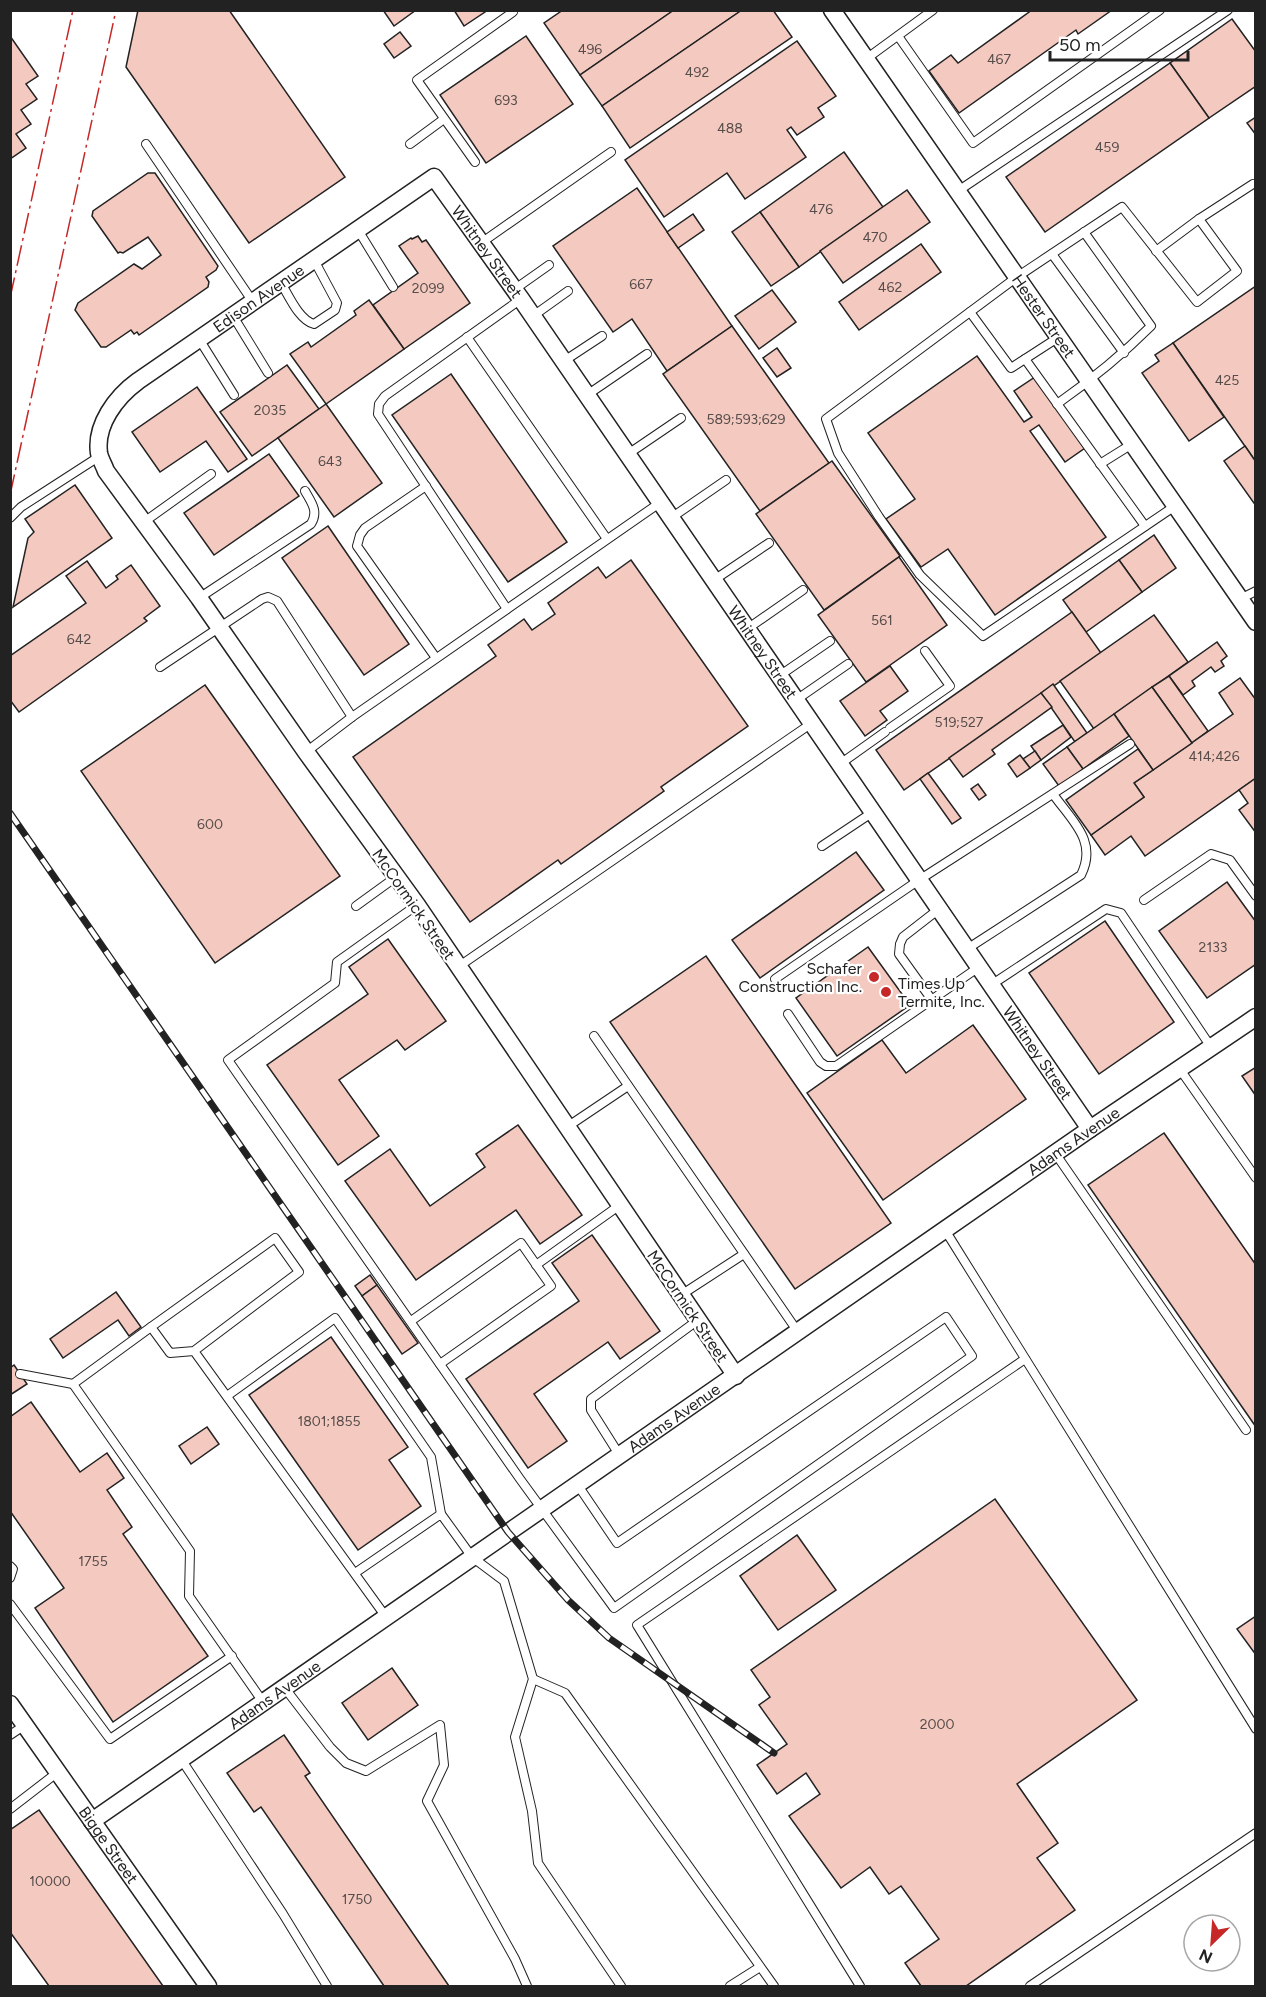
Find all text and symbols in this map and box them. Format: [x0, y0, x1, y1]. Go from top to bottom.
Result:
scale bar [1050, 24, 1188, 62]
text: 50 m [1059, 34, 1101, 56]
house number: 496 [578, 41, 602, 58]
house number: 467 [987, 51, 1012, 68]
house number: 492 [685, 64, 709, 81]
house number: 693 [494, 92, 518, 109]
house number: 488 [717, 120, 743, 137]
house number: 459 [1095, 139, 1119, 156]
house number: 476 [809, 201, 833, 218]
street label: Whitney Street [447, 202, 526, 302]
house number: 470 [862, 229, 888, 246]
street label: Edison Avenue [209, 260, 308, 336]
street label: Hester Street [1008, 271, 1079, 361]
house number: 667 [629, 276, 653, 293]
house number: 462 [878, 279, 902, 296]
house number: 2099 [412, 280, 444, 297]
house number: 425 [1215, 372, 1239, 389]
house number: 2035 [254, 402, 286, 419]
house number: 589;593;629 [706, 411, 786, 428]
house number: 643 [318, 453, 342, 470]
street label: Whitney Street [724, 602, 801, 702]
house number: 561 [871, 612, 893, 629]
house number: 642 [67, 631, 91, 648]
house number: 519;527 [935, 714, 984, 731]
house number: 414;426 [1188, 748, 1240, 765]
house number: 600 [197, 816, 223, 833]
street label: McCormick Street [368, 845, 459, 963]
house number: 2133 [1199, 939, 1227, 956]
place label: Schafer Construction Inc. [739, 959, 863, 996]
marker: Schafer Construction Inc. [867, 970, 881, 984]
place label: Times Up Termite, Inc. [898, 974, 985, 1011]
marker: Times Up Termite, Inc. [879, 985, 893, 999]
street label: Whitney Street [999, 1003, 1076, 1103]
street label: Adams Avenue [1024, 1103, 1123, 1179]
street label: McCormick Street [643, 1247, 732, 1366]
street label: Adams Avenue [625, 1379, 724, 1456]
house number: 1801;1855 [297, 1413, 361, 1430]
house number: 1755 [78, 1553, 108, 1570]
street label: Adams Avenue [225, 1656, 325, 1733]
house number: 2000 [920, 1716, 954, 1733]
street label: Bigge Street [75, 1803, 142, 1887]
house number: 10000 [29, 1873, 71, 1890]
house number: 1750 [342, 1891, 372, 1908]
north arrow [1182, 1913, 1242, 1973]
text: N [1196, 1945, 1215, 1967]

